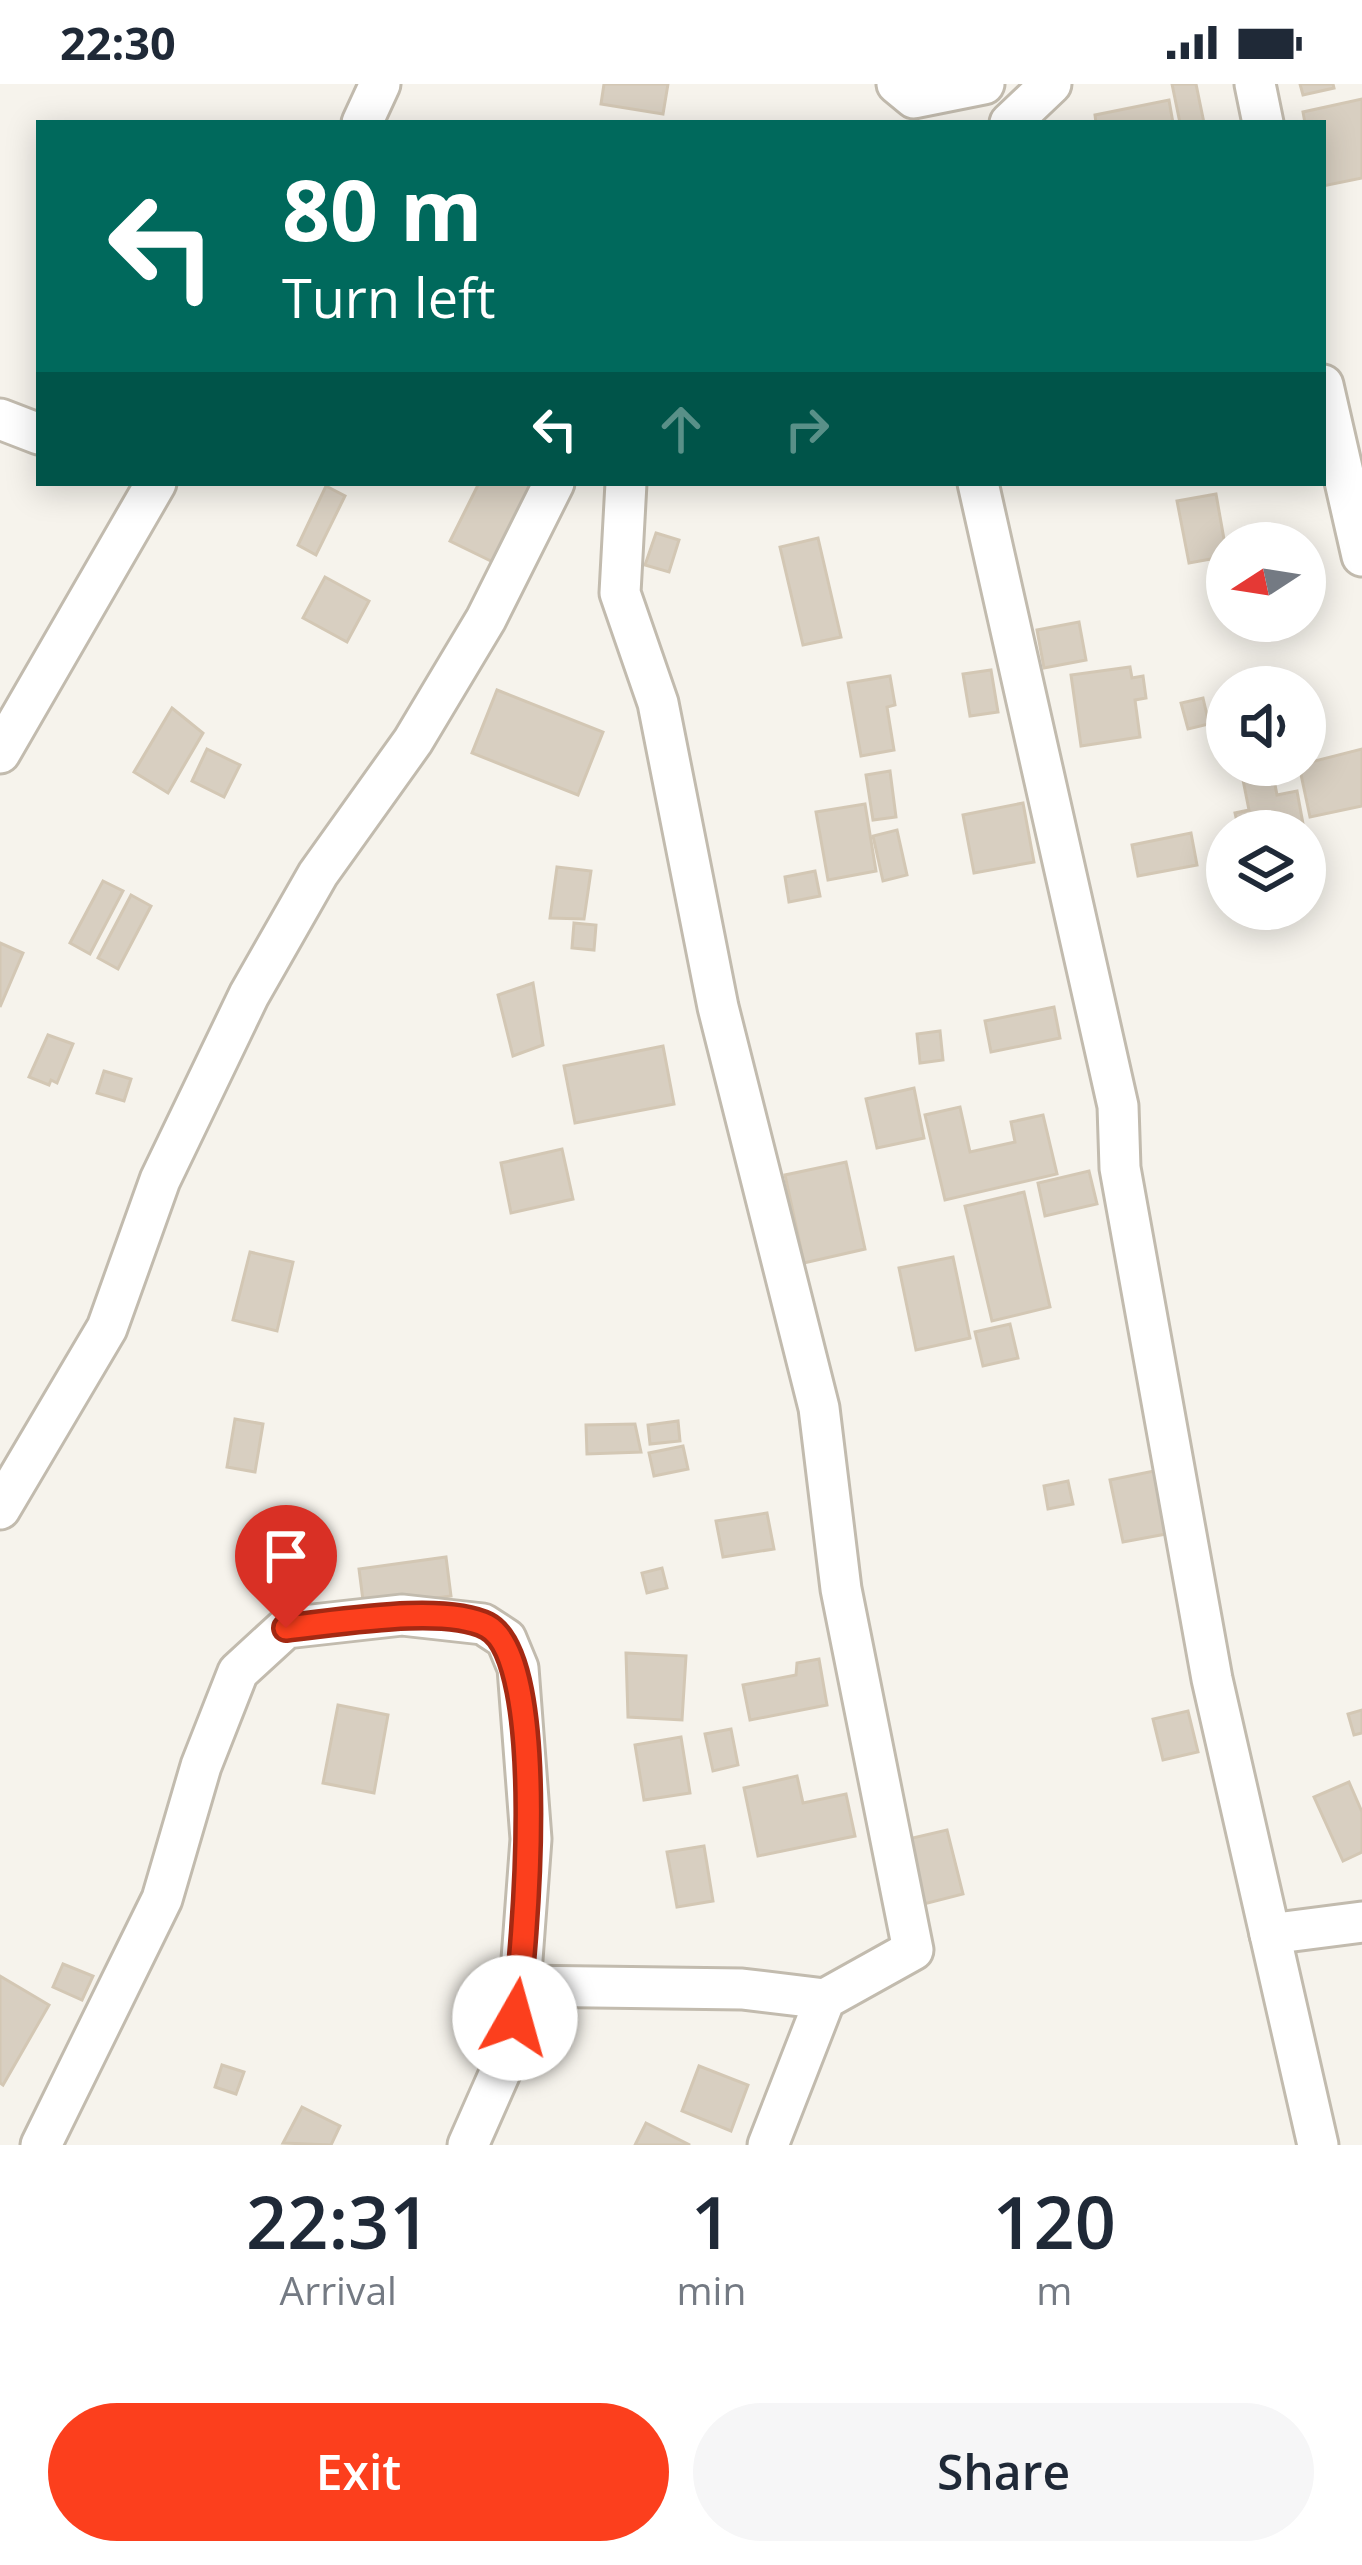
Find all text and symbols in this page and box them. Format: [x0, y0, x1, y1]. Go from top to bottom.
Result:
text: 22:30 [60, 12, 176, 73]
text: 80 m [282, 151, 482, 266]
icon: left [84, 168, 240, 324]
text: Turn left [282, 260, 495, 334]
icon: left [522, 396, 588, 462]
icon: ahead [648, 396, 714, 462]
icon: right [774, 396, 840, 462]
north arrow [1206, 522, 1326, 642]
map controls [1206, 522, 1326, 930]
button: sound [1206, 666, 1326, 786]
button: layers [1206, 810, 1326, 930]
pin [235, 1505, 337, 1628]
icon: arrive [253, 1523, 319, 1589]
position arrow [452, 1955, 578, 2081]
text: 22:31 [246, 2172, 430, 2270]
text: 1 [691, 2172, 732, 2270]
text: 120 [992, 2172, 1116, 2270]
text: Arrival [280, 2263, 397, 2316]
text: min [677, 2263, 746, 2316]
text: m [1036, 2263, 1072, 2316]
button: Exit [48, 2403, 669, 2541]
button: Share [693, 2403, 1314, 2541]

